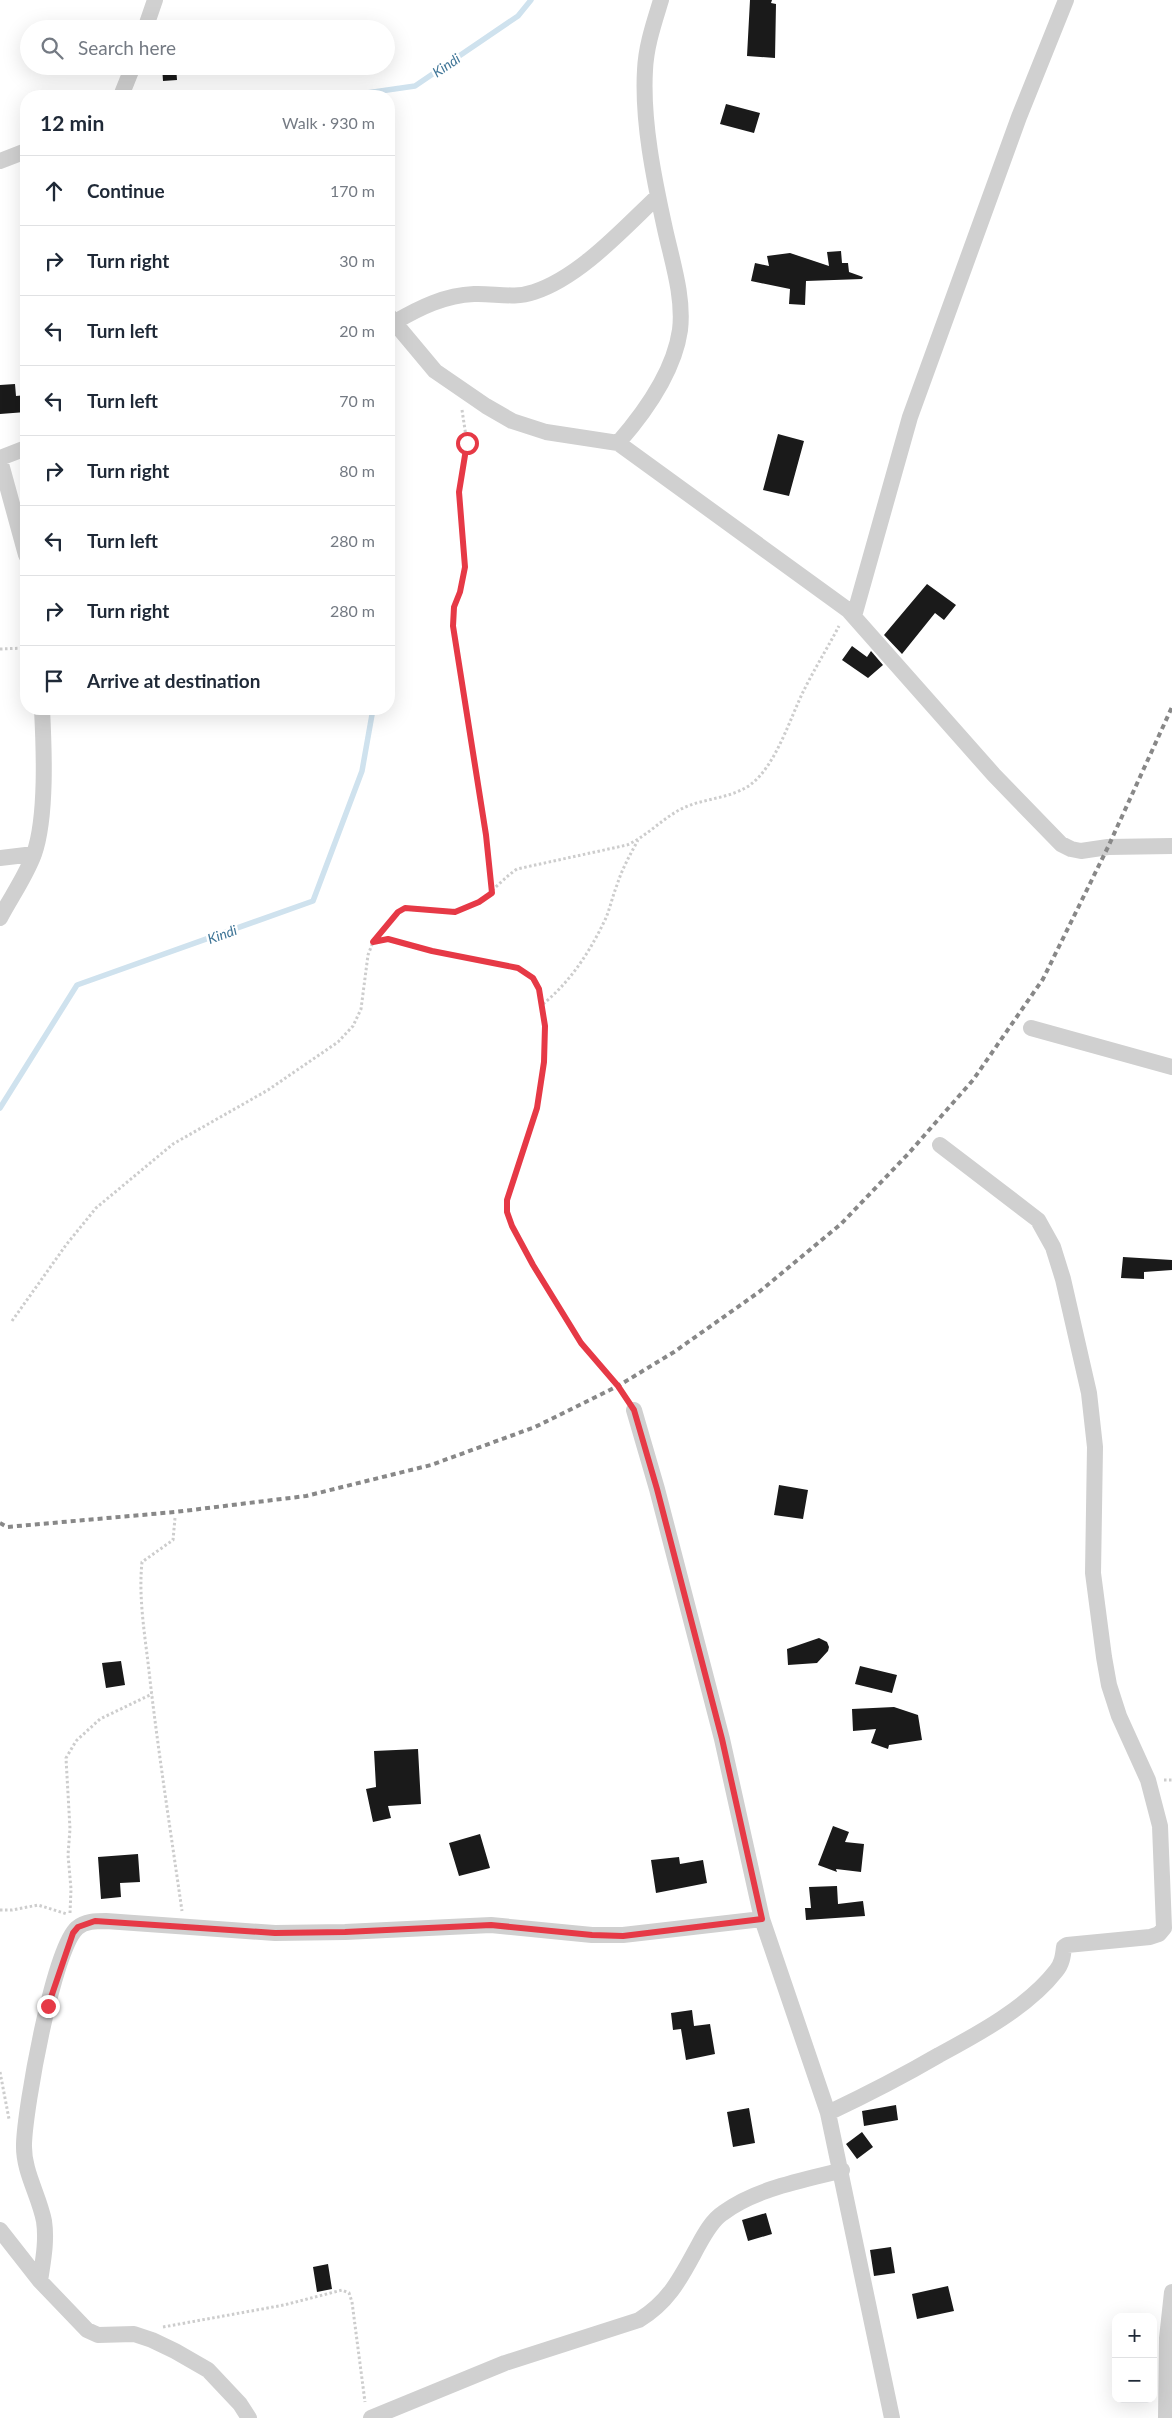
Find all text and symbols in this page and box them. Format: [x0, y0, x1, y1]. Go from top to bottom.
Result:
search box [20, 20, 395, 75]
icon: search [38, 34, 66, 62]
text: Search here [78, 36, 176, 59]
water label: Kindi [429, 49, 464, 80]
text: 12 min [40, 110, 104, 135]
text: Walk · 930 m [282, 113, 375, 132]
icon: ahead [40, 177, 68, 205]
text: Continue [87, 179, 165, 202]
text: 170 m [330, 181, 375, 200]
icon: right [40, 247, 68, 275]
text: Turn right [87, 249, 169, 272]
text: 30 m [339, 251, 375, 270]
icon: left [40, 317, 68, 345]
text: Turn left [87, 319, 158, 342]
text: 20 m [339, 321, 375, 340]
icon: left [40, 387, 68, 415]
text: Turn left [87, 389, 158, 412]
text: 70 m [339, 391, 375, 410]
route start [456, 432, 479, 455]
icon: right [40, 457, 68, 485]
text: Turn right [87, 459, 169, 482]
text: 80 m [339, 461, 375, 480]
icon: left [40, 527, 68, 555]
text: Turn left [87, 529, 158, 552]
text: 280 m [330, 531, 375, 550]
icon: right [40, 597, 68, 625]
text: Turn right [87, 599, 169, 622]
text: 280 m [330, 601, 375, 620]
icon: arrive [40, 667, 68, 695]
text: Arrive at destination [87, 669, 260, 692]
water label: Kindi [205, 921, 240, 947]
route end [37, 1995, 60, 2018]
map controls [1112, 2313, 1157, 2403]
button: + [1112, 2313, 1157, 2358]
button: − [1112, 2358, 1157, 2403]

